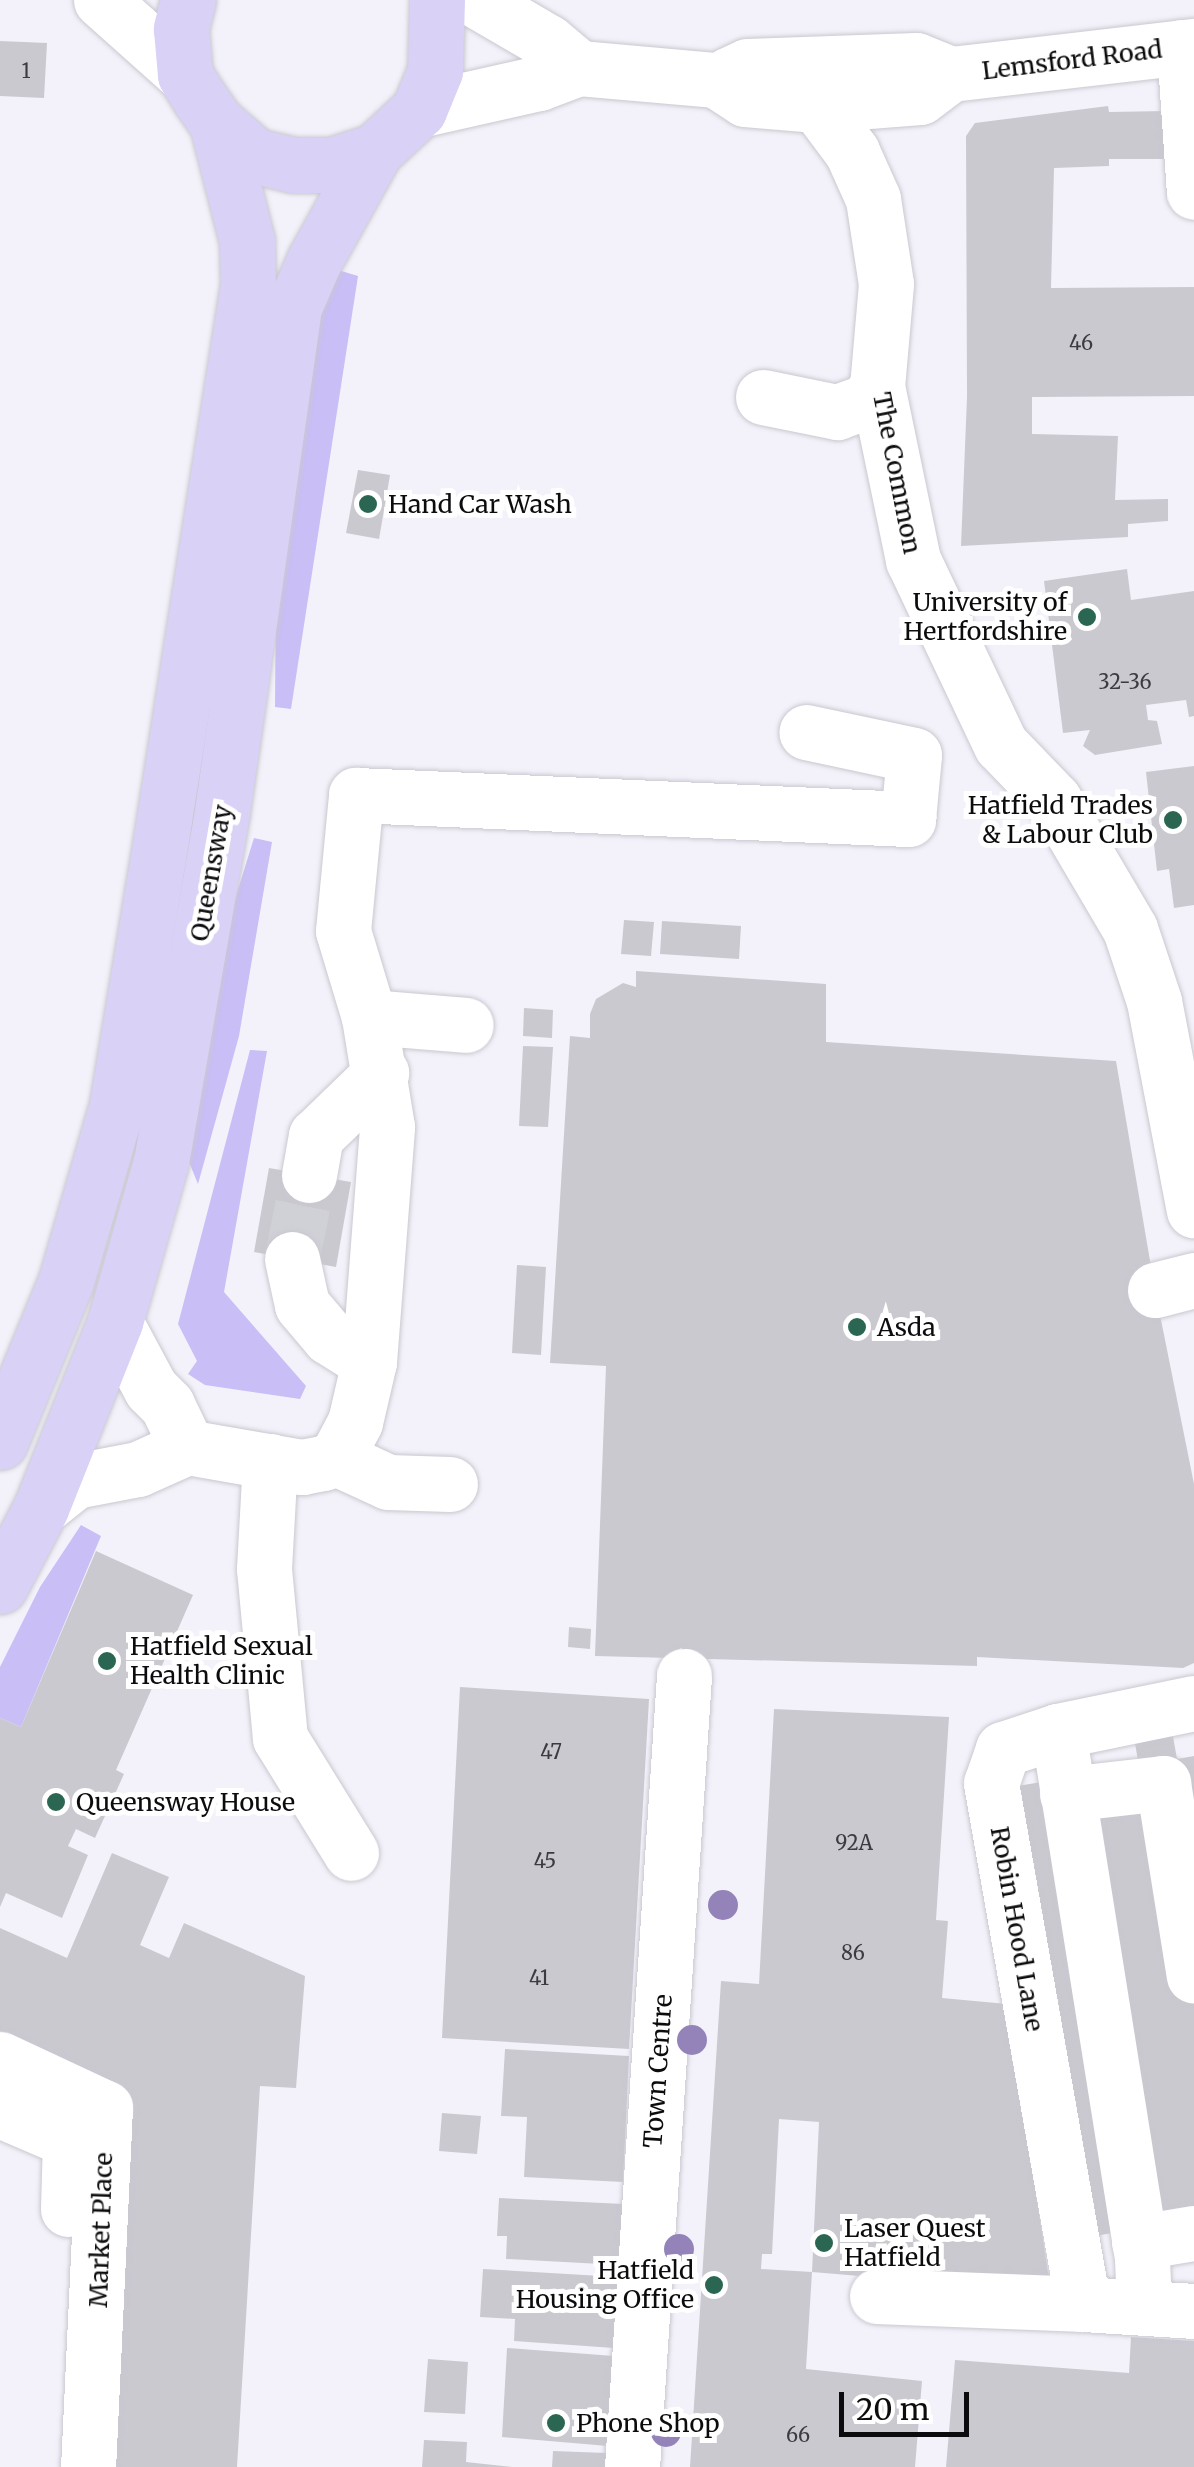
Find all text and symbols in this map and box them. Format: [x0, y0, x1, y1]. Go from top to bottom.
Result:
street label: Lemsford Road [980, 34, 1164, 86]
house number: 1 [21, 58, 31, 82]
house number: 46 [1069, 330, 1093, 354]
street label: The Common [867, 390, 927, 556]
place label: Hand Car Wash [388, 489, 572, 519]
marker: Hand Car Wash [357, 493, 379, 515]
place label: University of Hertfordshire [903, 588, 1067, 647]
marker: University of Hertfordshire [1076, 606, 1098, 628]
house number: 32-36 [1098, 669, 1152, 693]
place label: Hatfield Trades & Labour Club [968, 791, 1153, 850]
street label: Queensway [184, 802, 238, 944]
marker: Hatfield Trades & Labour Club [1162, 809, 1184, 831]
place label: Asda [877, 1312, 936, 1342]
marker: Asda [846, 1316, 868, 1338]
place label: Hatfield Sexual Health Clinic [130, 1632, 313, 1691]
marker: Hatfield Sexual Health Clinic [94, 1648, 120, 1674]
house number: 47 [540, 1739, 562, 1763]
place label: Queensway House [76, 1787, 295, 1817]
marker: Queensway House [45, 1791, 67, 1813]
street label: Robin Hood Lane [984, 1824, 1050, 2034]
house number: 92A [835, 1830, 873, 1854]
house number: 45 [534, 1848, 556, 1872]
house number: 86 [841, 1940, 865, 1964]
house number: 41 [529, 1965, 549, 1989]
street label: Town Centre [638, 1993, 678, 2149]
street label: Market Place [83, 2152, 119, 2308]
place label: Laser Quest Hatfield [844, 2214, 986, 2273]
marker: Laser Quest Hatfield [813, 2232, 835, 2254]
place label: Hatfield Housing Office [516, 2256, 694, 2315]
marker: Hatfield Housing Office [703, 2274, 725, 2296]
scale bar [844, 2372, 974, 2434]
text: 20 m [856, 2390, 929, 2428]
place label: Phone Shop [576, 2408, 720, 2438]
marker: Phone Shop [545, 2412, 567, 2434]
house number: 66 [786, 2422, 810, 2446]

